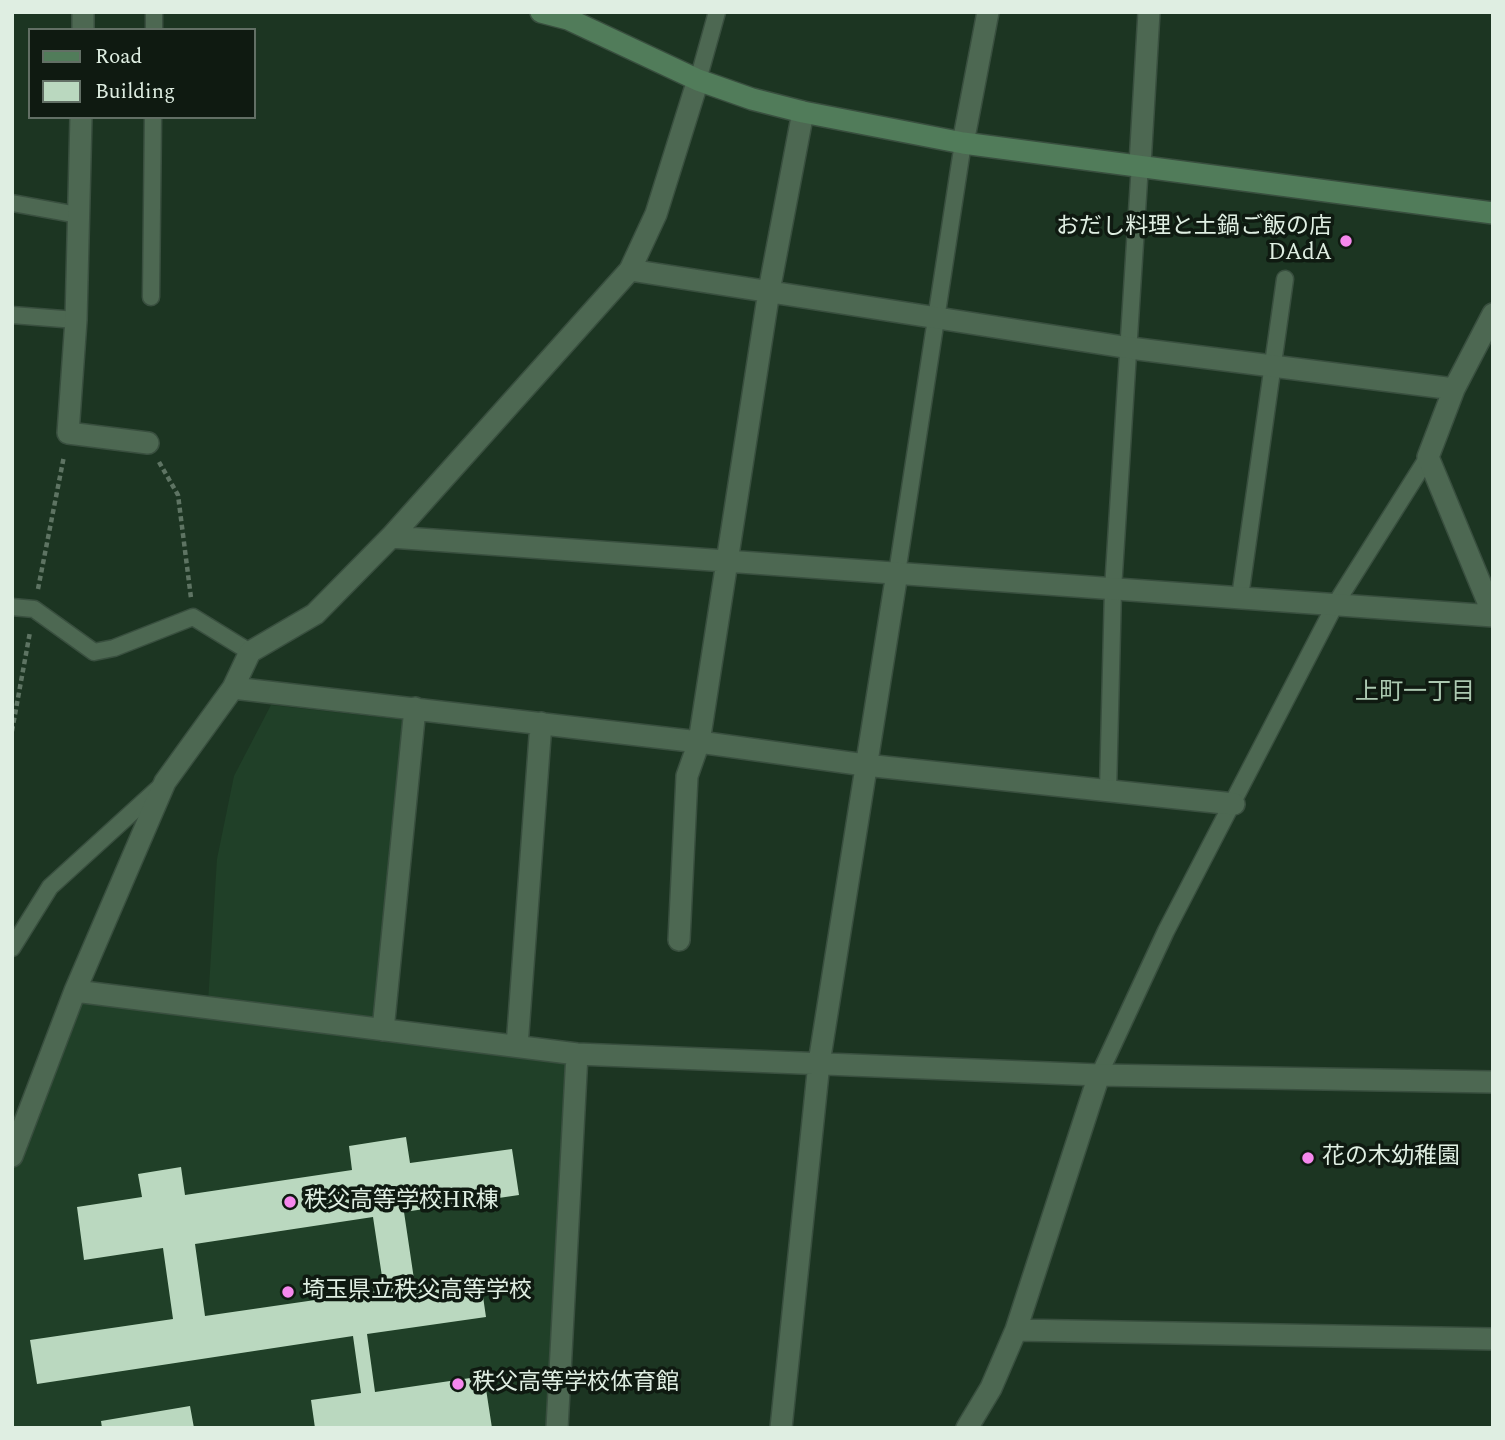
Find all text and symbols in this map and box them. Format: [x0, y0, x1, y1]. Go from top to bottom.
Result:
legend [28, 28, 256, 119]
text: Road [95, 41, 142, 73]
text: Building [95, 76, 175, 108]
place label: おだし料理と土鍋ご飯の店 DAdA [1056, 214, 1332, 268]
marker: おだし料理と土鍋ご飯の店 DAdA [1338, 233, 1354, 249]
district label: 上町一丁目 [1355, 680, 1475, 708]
place label: 花の木幼稚園 [1322, 1144, 1460, 1172]
marker: 花の木幼稚園 [1300, 1150, 1316, 1166]
place label: 秩父高等学校HR棟 [304, 1188, 499, 1216]
marker: 秩父高等学校HR棟 [282, 1194, 298, 1210]
place label: 埼玉県立秩父高等学校 [302, 1278, 532, 1306]
marker: 埼玉県立秩父高等学校 [280, 1284, 296, 1300]
place label: 秩父高等学校体育館 [472, 1370, 679, 1398]
marker: 秩父高等学校体育館 [450, 1376, 466, 1392]

